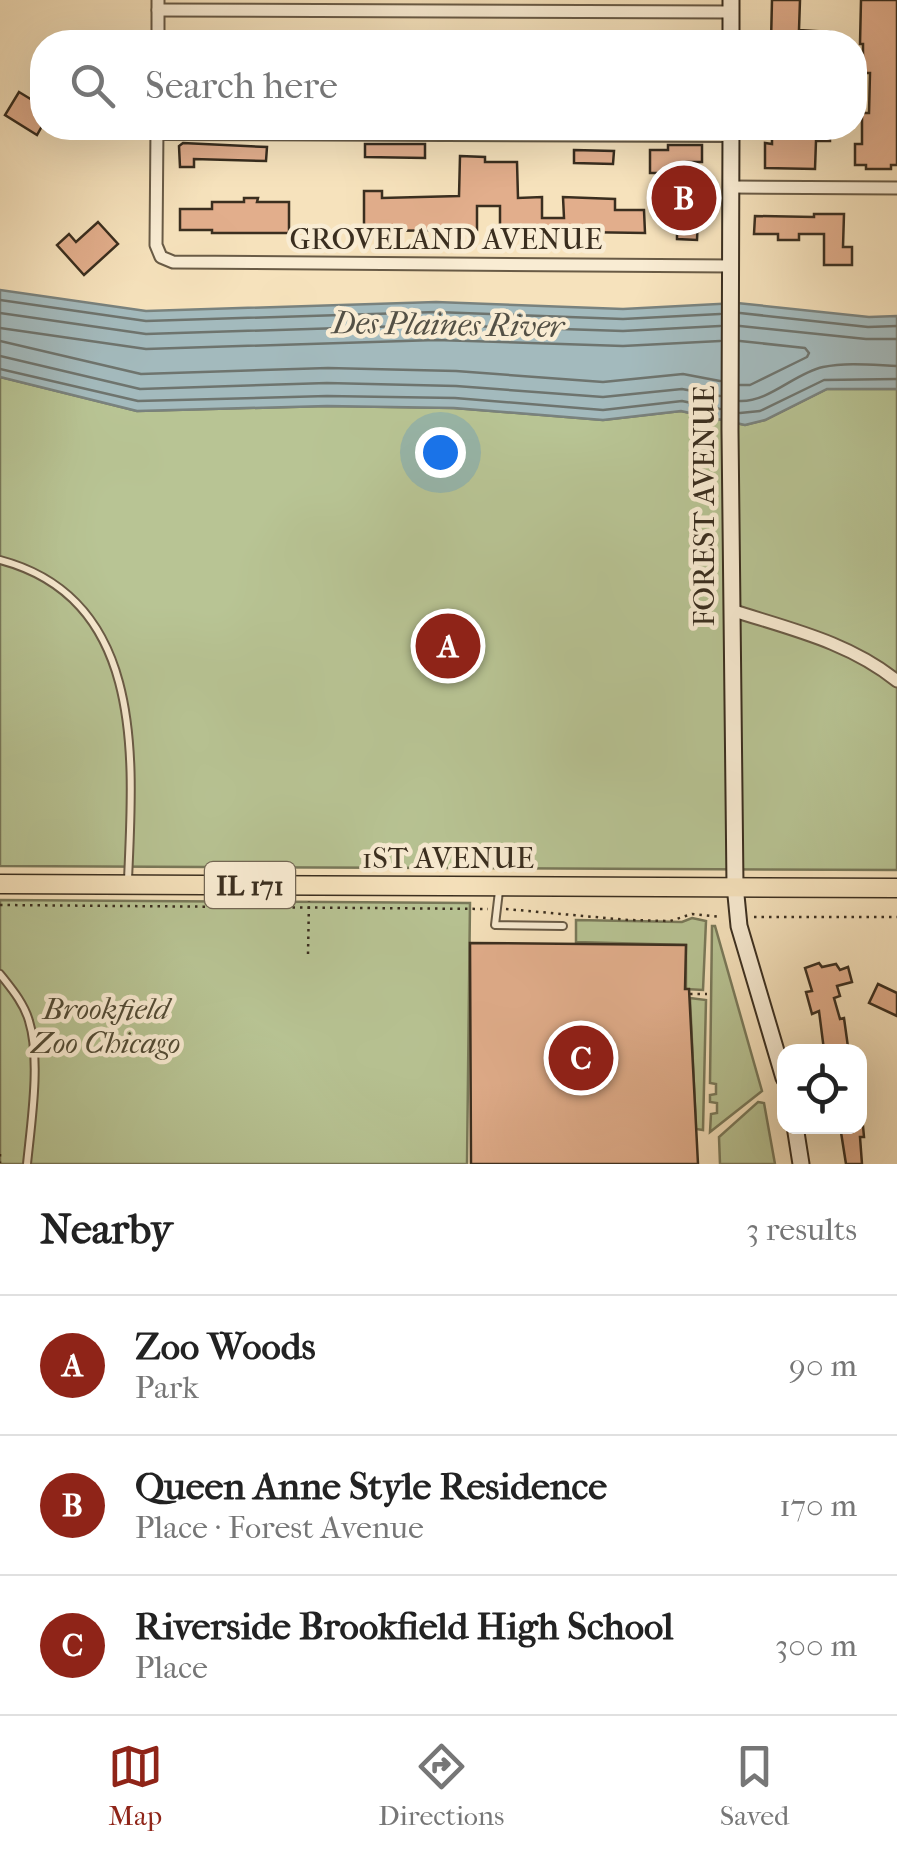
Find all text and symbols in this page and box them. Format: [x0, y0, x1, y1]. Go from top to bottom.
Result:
search box [30, 30, 867, 140]
icon: search [65, 58, 120, 113]
text: Search here [145, 63, 338, 108]
pin: B [652, 160, 716, 236]
street label: GROVELAND AVENUE [290, 222, 602, 257]
water label: Des Plaines River [330, 304, 567, 345]
street label: FOREST AVENUE [687, 385, 722, 627]
your location [415, 427, 466, 478]
pin: A [416, 608, 480, 684]
street label: 1ST AVENUE [362, 841, 534, 876]
road number: IL 171 [205, 862, 295, 908]
park label: Brookfield Zoo Chicago [30, 992, 181, 1061]
pin: C [548, 1020, 614, 1096]
map controls [777, 1044, 867, 1134]
button: locate [777, 1044, 867, 1134]
text: Nearby [40, 1205, 172, 1254]
text: 3 results [746, 1211, 857, 1248]
text: Zoo Woods [135, 1324, 315, 1369]
text: A [62, 1347, 83, 1384]
text: 90 m [789, 1347, 857, 1384]
text: Park [135, 1369, 199, 1406]
text: Queen Anne Style Residence [135, 1464, 607, 1509]
text: B [62, 1487, 83, 1524]
text: 170 m [779, 1487, 857, 1524]
text: Place · Forest Avenue [135, 1509, 424, 1546]
text: Riverside Brookfield High School [135, 1604, 673, 1649]
text: C [62, 1627, 83, 1664]
text: 300 m [775, 1627, 857, 1664]
text: Place [135, 1649, 208, 1686]
tab: Map [108, 1739, 163, 1832]
tab: Directions [378, 1739, 504, 1832]
tab: Saved [720, 1739, 789, 1832]

